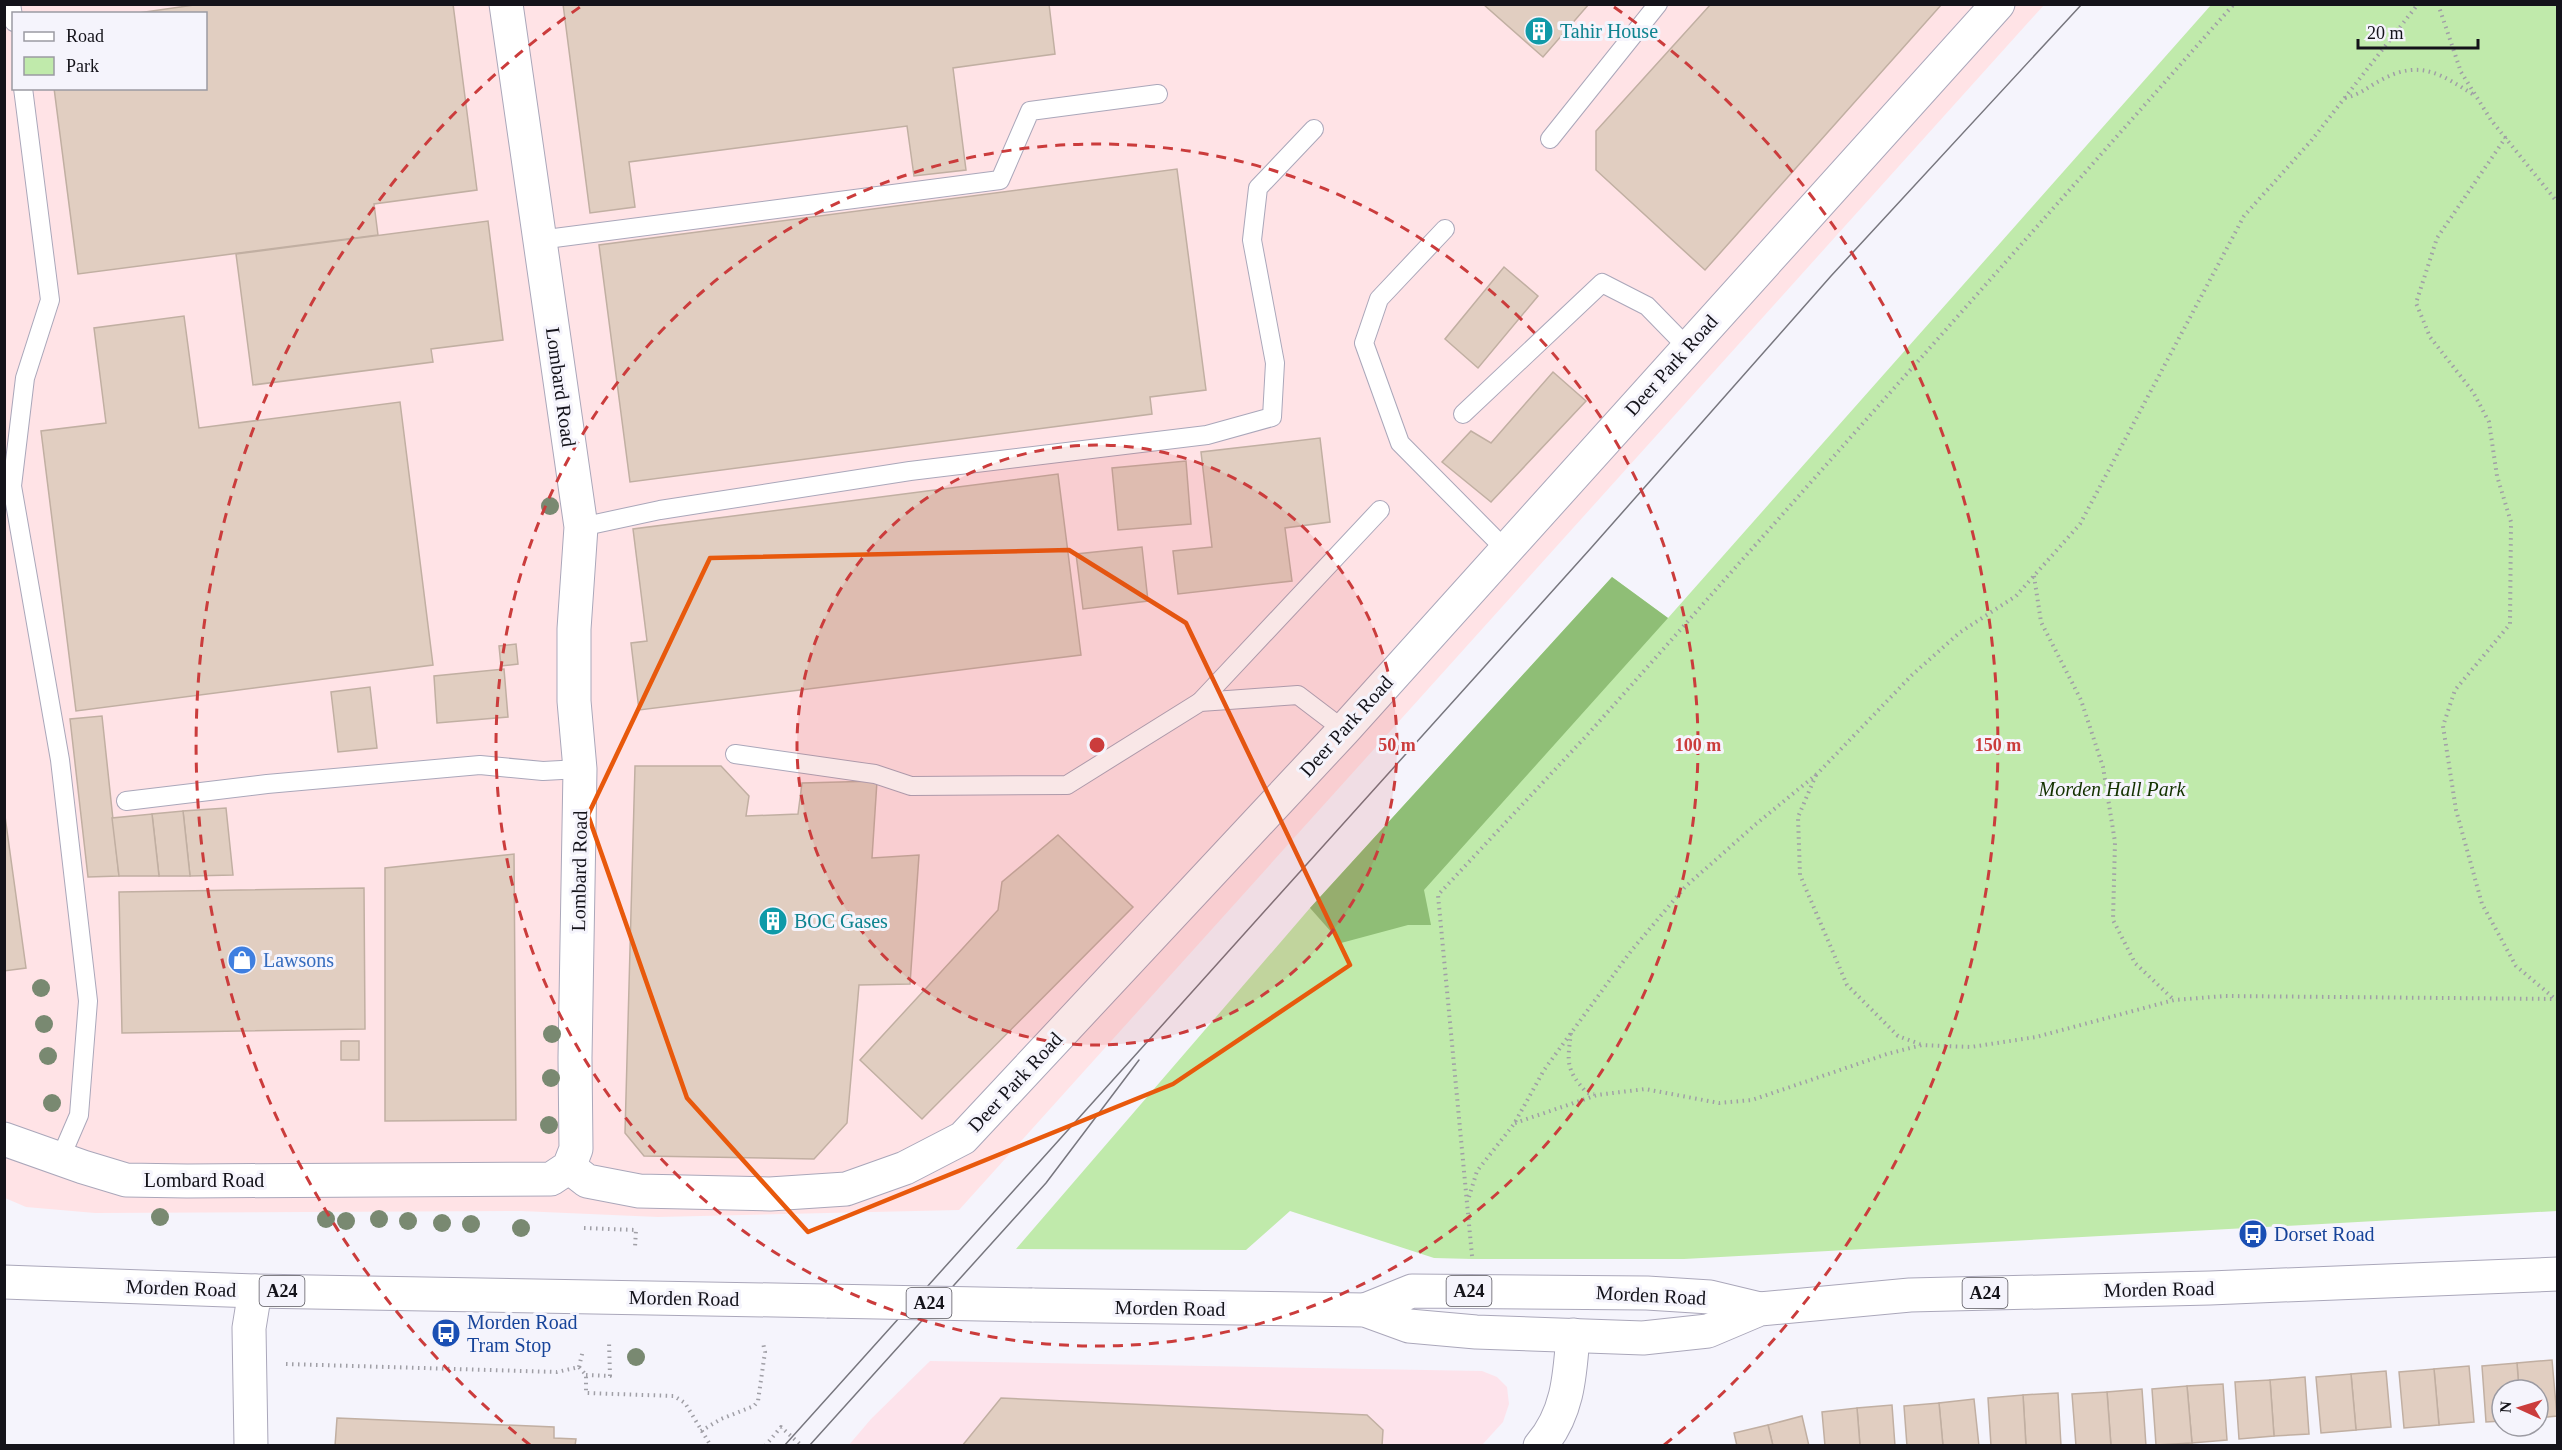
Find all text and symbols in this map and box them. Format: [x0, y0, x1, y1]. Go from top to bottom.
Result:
legend [12, 12, 207, 90]
scale bar [2358, 12, 2478, 50]
building icon: Tahir House [1523, 15, 1555, 47]
place label: Tahir House [1560, 20, 1658, 42]
text: 20 m [2367, 23, 2404, 43]
text: Road [66, 26, 104, 46]
text: Park [66, 56, 99, 76]
street label: Deer Park Road [1620, 310, 1722, 420]
street label: Lombard Road [542, 326, 580, 448]
street label: Deer Park Road [1295, 671, 1397, 781]
centre of rings [1087, 735, 1107, 755]
text: 50 m [1378, 735, 1416, 755]
text: 100 m [1675, 735, 1721, 755]
text: 150 m [1975, 735, 2021, 755]
park label: Morden Hall Park [2037, 778, 2187, 800]
street label: Lombard Road [567, 811, 591, 931]
building icon: BOC Gases [757, 905, 789, 937]
place label: BOC Gases [794, 910, 888, 932]
shop icon: Lawsons [226, 944, 258, 976]
place label: Lawsons [263, 949, 334, 971]
street label: Deer Park Road [963, 1028, 1067, 1136]
street label: Lombard Road [144, 1169, 264, 1191]
bus stop icon: Dorset Road [2237, 1218, 2269, 1250]
place label: Dorset Road [2274, 1223, 2375, 1245]
street label: Morden Road [125, 1275, 237, 1301]
road number: A24 [260, 1276, 304, 1306]
road number: A24 [1446, 1276, 1492, 1306]
street label: Morden Road [2104, 1277, 2214, 1301]
road number: A24 [1962, 1278, 2008, 1308]
street label: Morden Road [1595, 1281, 1707, 1309]
street label: Morden Road [629, 1286, 739, 1310]
road number: A24 [906, 1288, 952, 1318]
street label: Morden Road [1115, 1296, 1225, 1320]
place label: Morden Road Tram Stop [467, 1311, 578, 1357]
bus stop icon: Morden Road Tram Stop [430, 1317, 462, 1349]
north arrow [2490, 1378, 2550, 1438]
text: N [2497, 1400, 2514, 1413]

